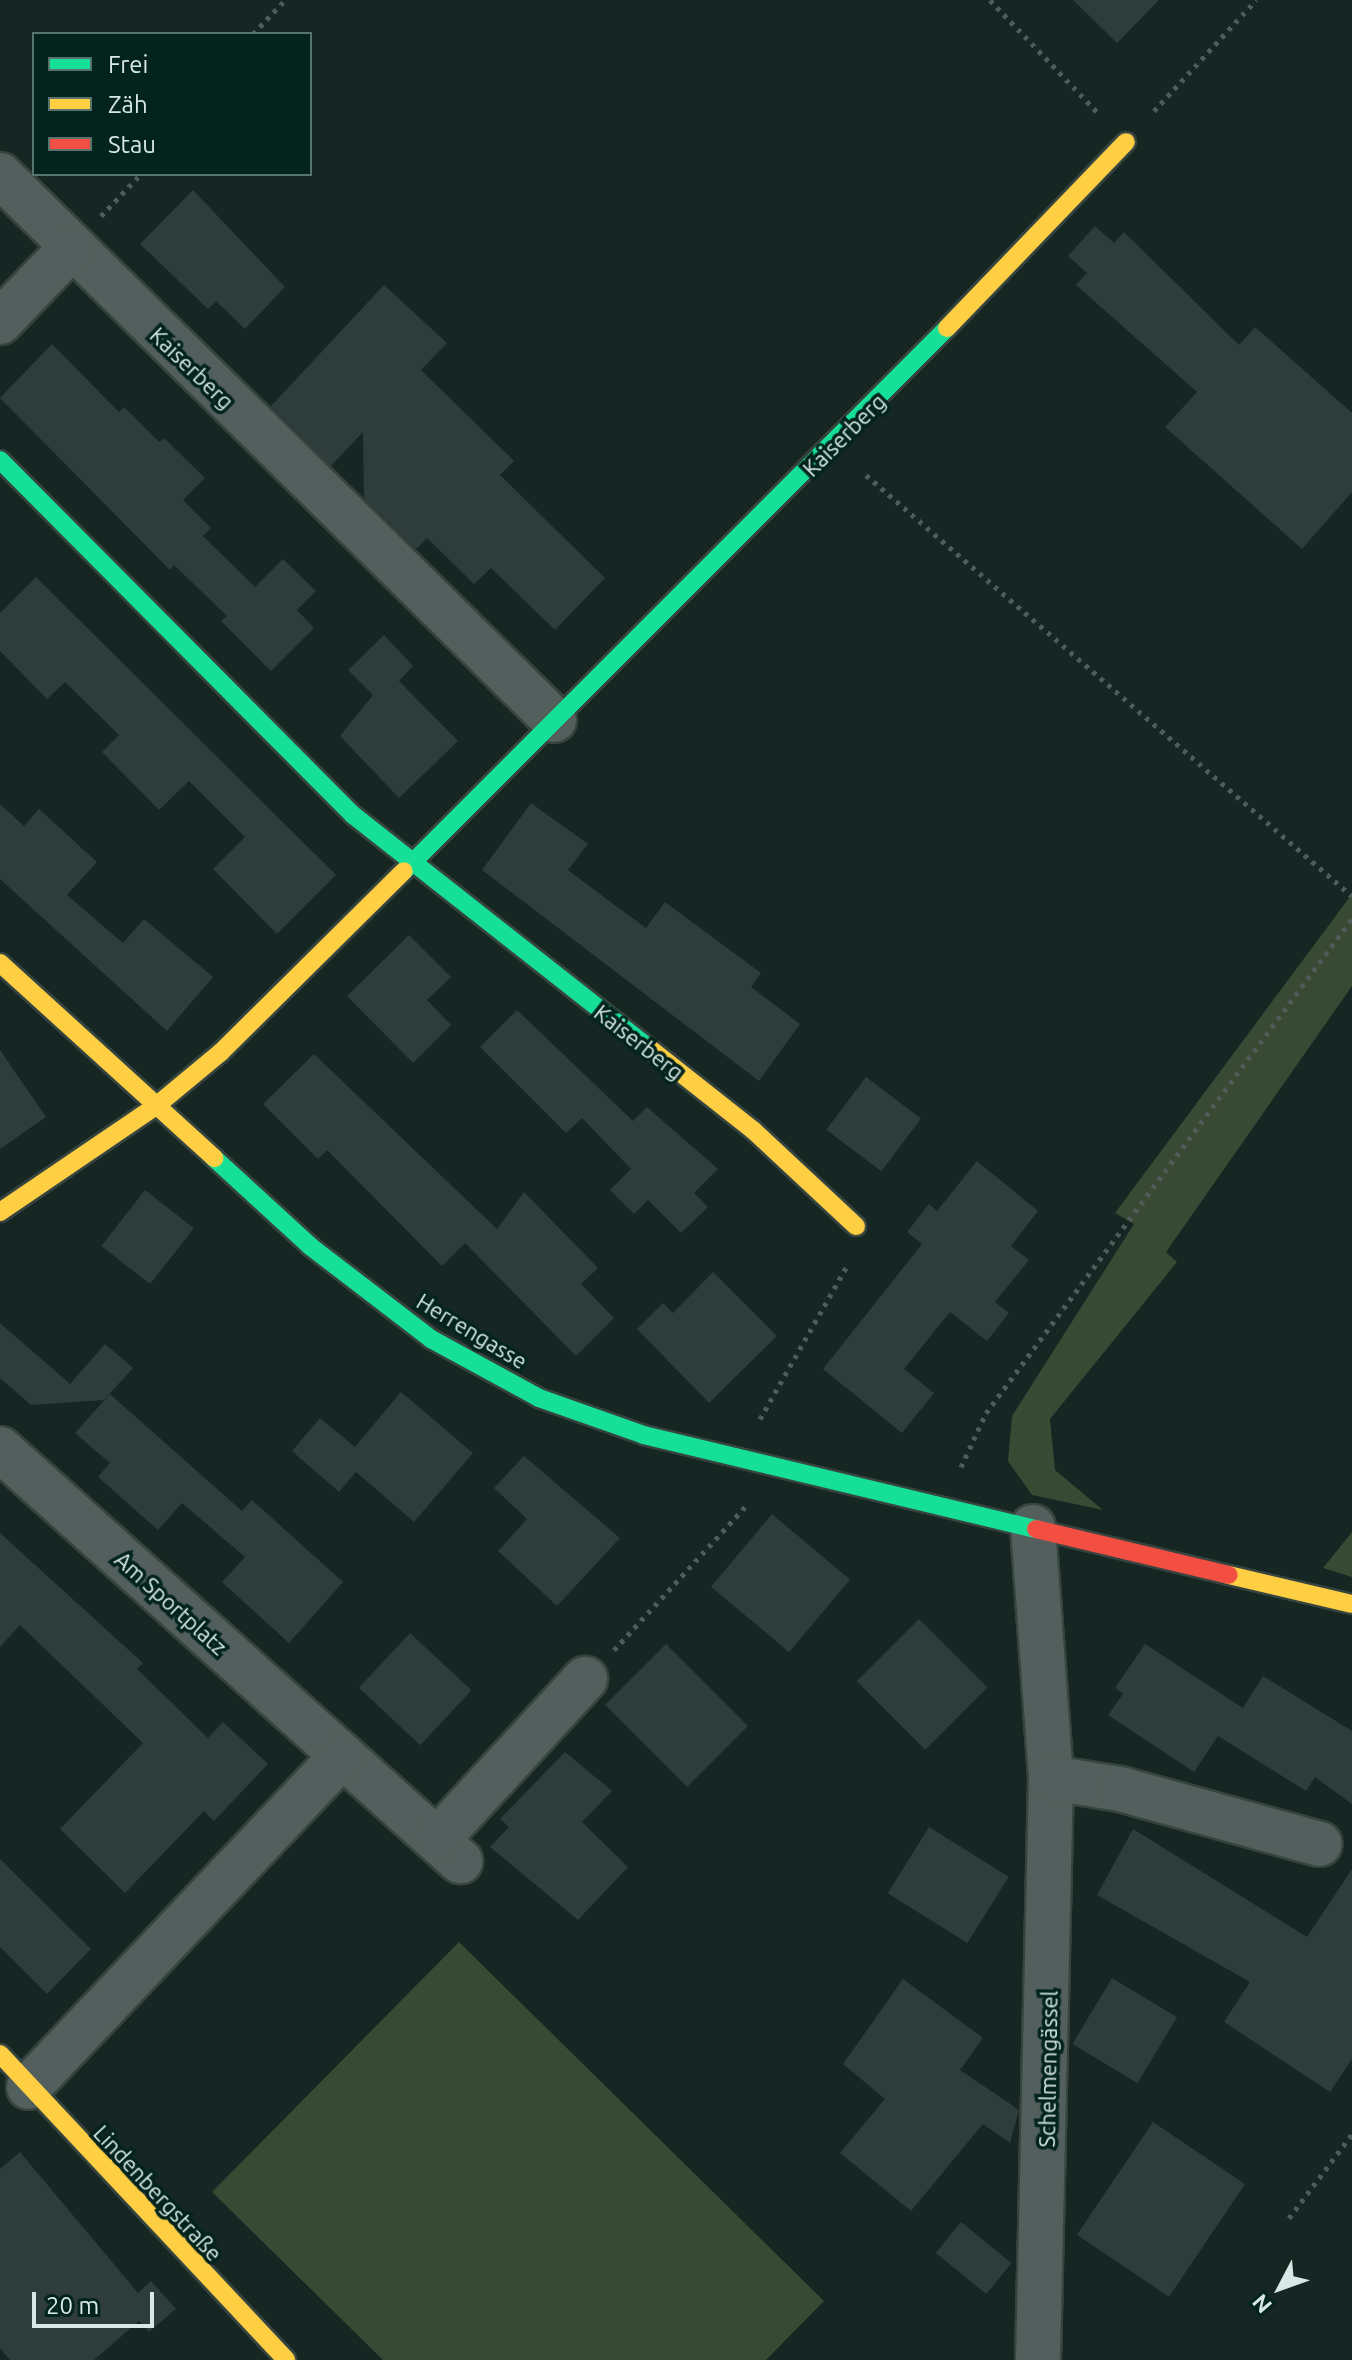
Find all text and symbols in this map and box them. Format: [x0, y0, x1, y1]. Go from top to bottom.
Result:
legend [32, 32, 312, 176]
text: Frei [108, 51, 148, 78]
text: Zäh [108, 91, 148, 118]
text: Stau [108, 131, 156, 158]
street label: Kaiserberg [145, 322, 239, 414]
street label: Kaiserberg [797, 388, 891, 482]
street label: Kaiserberg [589, 999, 689, 1085]
street label: Herrengasse [412, 1288, 532, 1374]
street label: Am Sportplatz [110, 1546, 232, 1660]
street label: Schelmengässel [1033, 1990, 1063, 2148]
street label: Lindenbergstraße [88, 2120, 228, 2266]
north arrow [1240, 2248, 1320, 2328]
scale bar [36, 2276, 158, 2326]
text: N [1247, 2290, 1276, 2318]
text: 20 m [46, 2292, 99, 2319]

